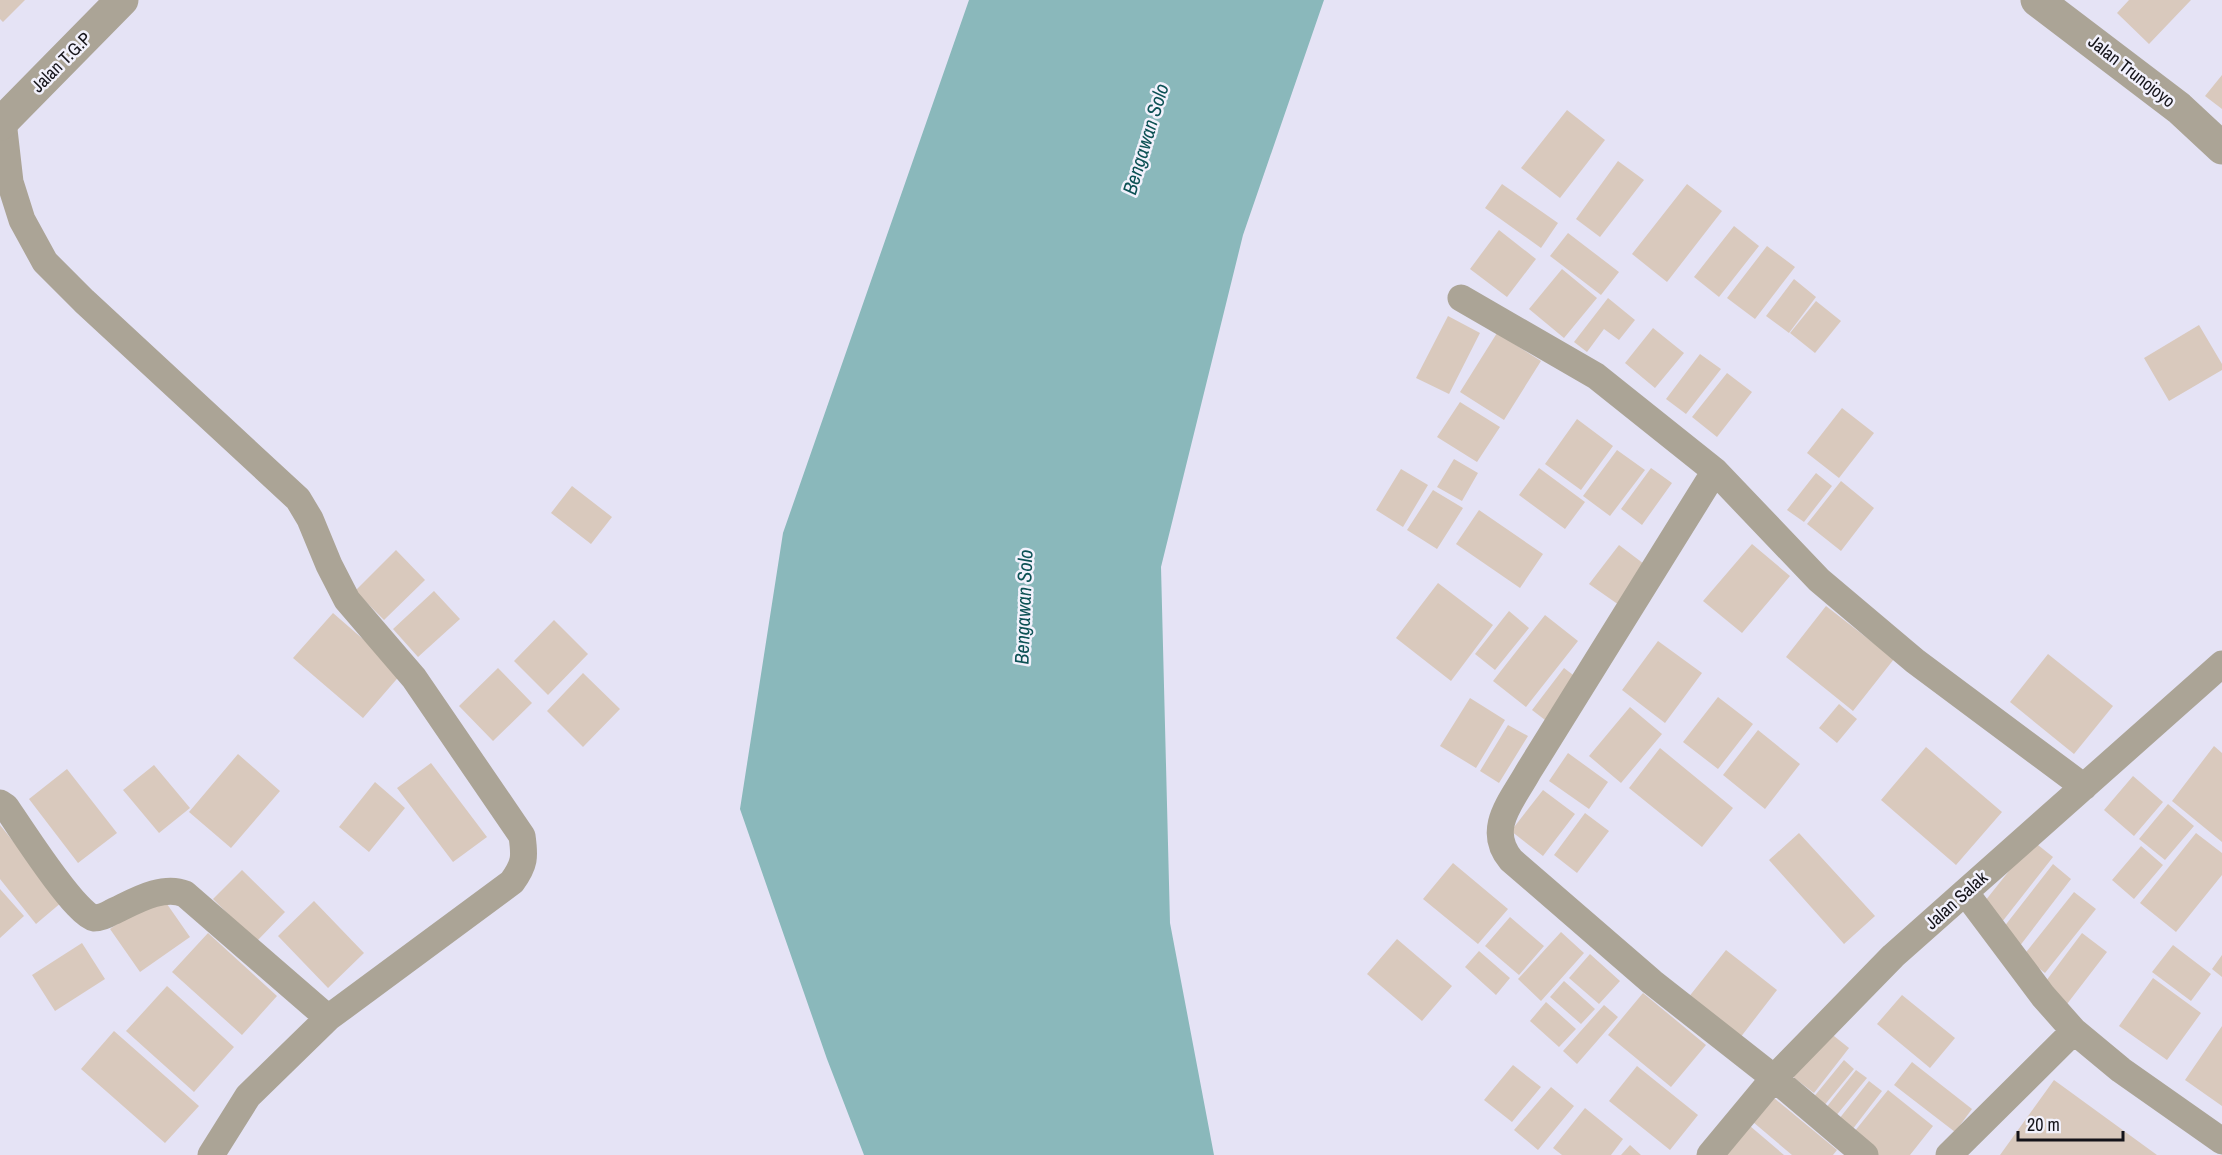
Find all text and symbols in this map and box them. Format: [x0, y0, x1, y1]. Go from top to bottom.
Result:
street label: Jalan T.G.P [25, 26, 97, 98]
street label: Jalan Trunojoyo [2083, 29, 2181, 113]
water label: Bengawan Solo [1115, 80, 1175, 198]
water label: Bengawan Solo [1008, 549, 1038, 665]
street label: Jalan Salak [1919, 865, 1993, 935]
scale bar [2018, 1104, 2123, 1142]
text: 20 m [2027, 1112, 2060, 1137]

